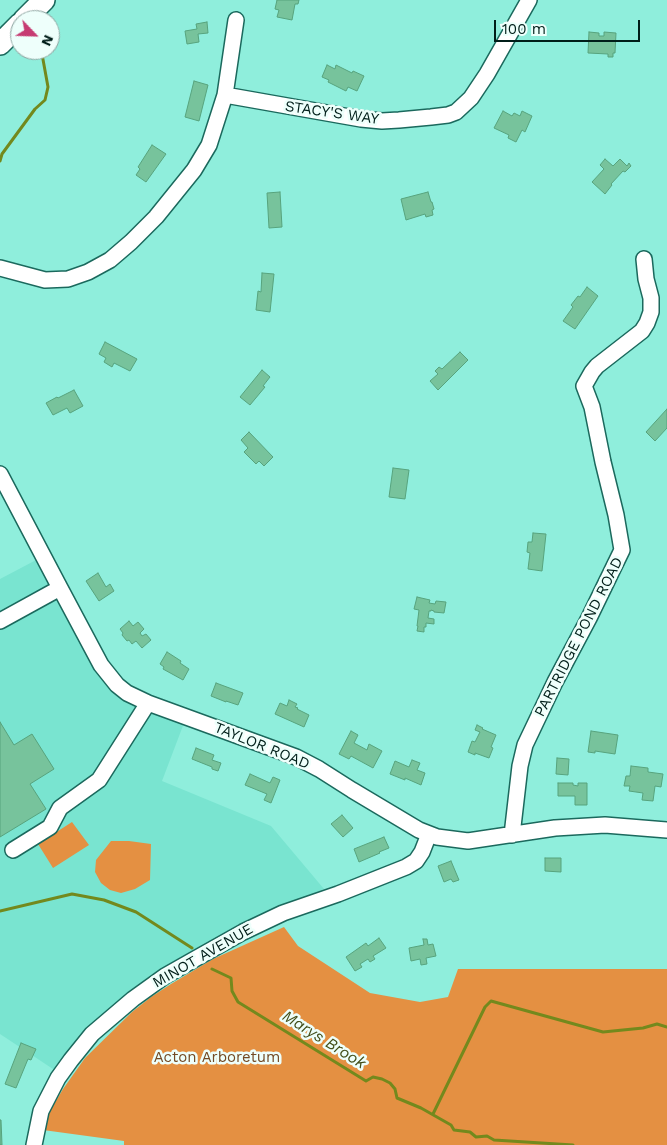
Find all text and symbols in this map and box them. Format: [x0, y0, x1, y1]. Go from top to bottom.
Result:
north arrow [10, 10, 60, 60]
scale bar [497, 10, 643, 42]
text: 100 m [502, 20, 546, 38]
text: N [38, 33, 57, 49]
street label: STACY'S WAY [284, 97, 380, 129]
street label: PARTRIDGE POND ROAD [531, 554, 627, 720]
street label: TAYLOR ROAD [212, 719, 312, 773]
street label: MINOT AVENUE [150, 920, 256, 992]
water label: Marys Brook [279, 1007, 369, 1073]
park label: Acton Arboretum [154, 1049, 280, 1067]

